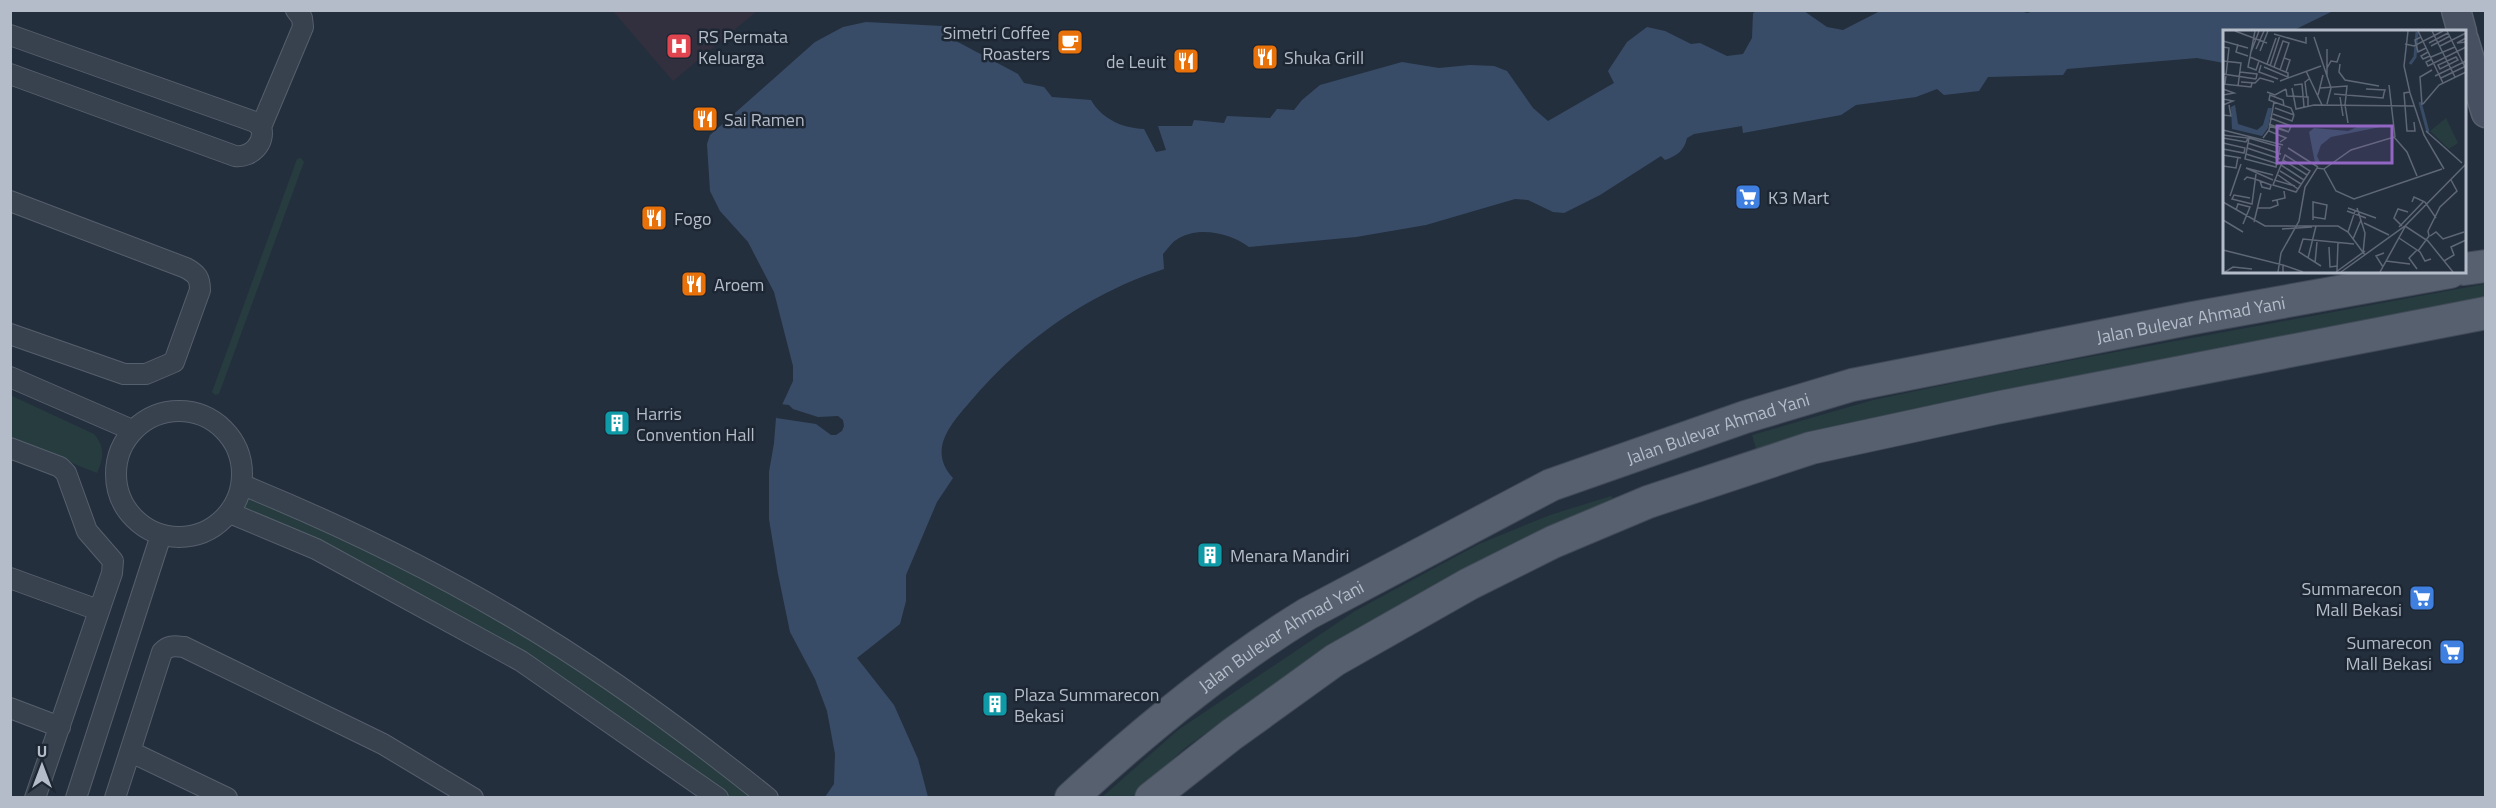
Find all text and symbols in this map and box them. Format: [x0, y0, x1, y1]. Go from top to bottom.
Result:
place label: Simetri Coffee Roasters [943, 19, 1050, 67]
place label: RS Permata Keluarga [698, 23, 788, 71]
cafe icon: Simetri Coffee Roasters [1055, 27, 1085, 57]
inset map [2223, 30, 2466, 273]
hospital icon: RS Permata Keluarga [664, 31, 694, 61]
restaurant icon: Shuka Grill [1250, 42, 1280, 72]
place label: Shuka Grill [1284, 44, 1364, 71]
restaurant icon: de Leuit [1171, 46, 1201, 76]
place label: de Leuit [1106, 48, 1167, 75]
restaurant icon: Sai Ramen [690, 104, 720, 134]
place label: Sai Ramen [724, 106, 805, 133]
supermarket icon: K3 Mart [1733, 182, 1763, 212]
place label: K3 Mart [1768, 184, 1830, 211]
restaurant icon: Fogo [639, 203, 669, 233]
place label: Fogo [674, 205, 711, 232]
restaurant icon: Aroem [679, 269, 709, 299]
place label: Aroem [714, 271, 764, 298]
street label: Jalan Bulevar Ahmad Yani [2094, 288, 2287, 350]
street label: Jalan Bulevar Ahmad Yani [1622, 385, 1813, 471]
place label: Harris Convention Hall [636, 400, 755, 448]
building icon: Harris Convention Hall [602, 408, 632, 438]
building icon: Menara Mandiri [1195, 540, 1225, 570]
place label: Menara Mandiri [1230, 542, 1349, 569]
street label: Jalan Bulevar Ahmad Yani [1192, 573, 1368, 699]
place label: Summarecon Mall Bekasi [2302, 575, 2402, 623]
supermarket icon: Summarecon Mall Bekasi [2407, 583, 2437, 613]
place label: Sumarecon Mall Bekasi [2346, 629, 2432, 677]
supermarket icon: Sumarecon Mall Bekasi [2437, 637, 2467, 667]
place label: Plaza Summarecon Bekasi [1014, 681, 1160, 729]
building icon: Plaza Summarecon Bekasi [980, 689, 1010, 719]
north arrow [12, 736, 72, 796]
text: U [37, 739, 47, 763]

